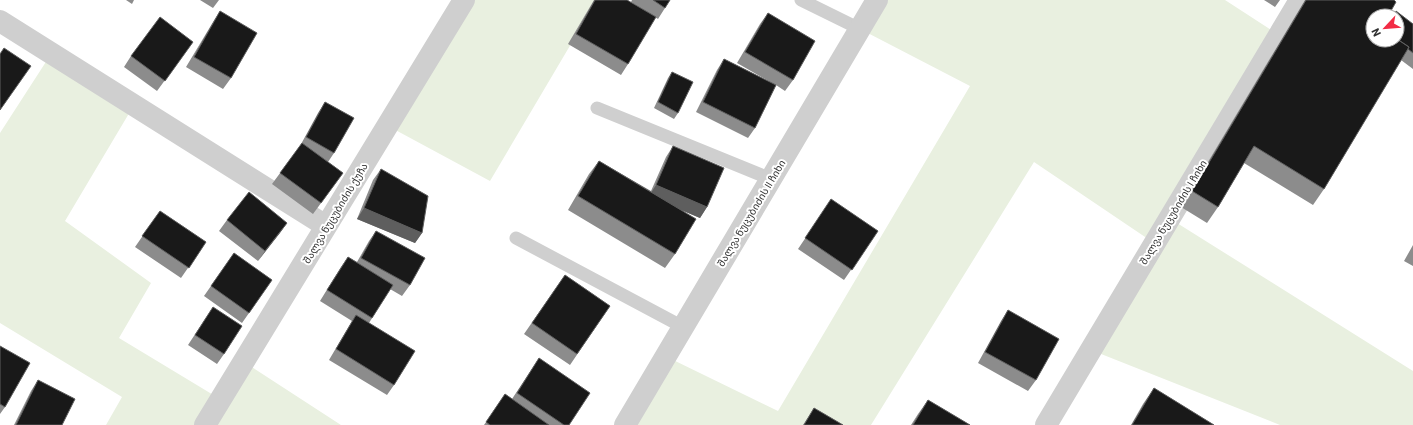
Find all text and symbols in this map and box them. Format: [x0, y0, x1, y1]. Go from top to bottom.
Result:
north arrow [1365, 8, 1405, 48]
text: N [1368, 26, 1383, 39]
street label: შალვა ნუცუბიძის II ჩიხი [714, 157, 789, 269]
street label: შალვა ნუცუბიძის I ჩიხი [1137, 157, 1210, 267]
street label: შალვა ნუცუბიძის ქუჩა [300, 161, 371, 266]

